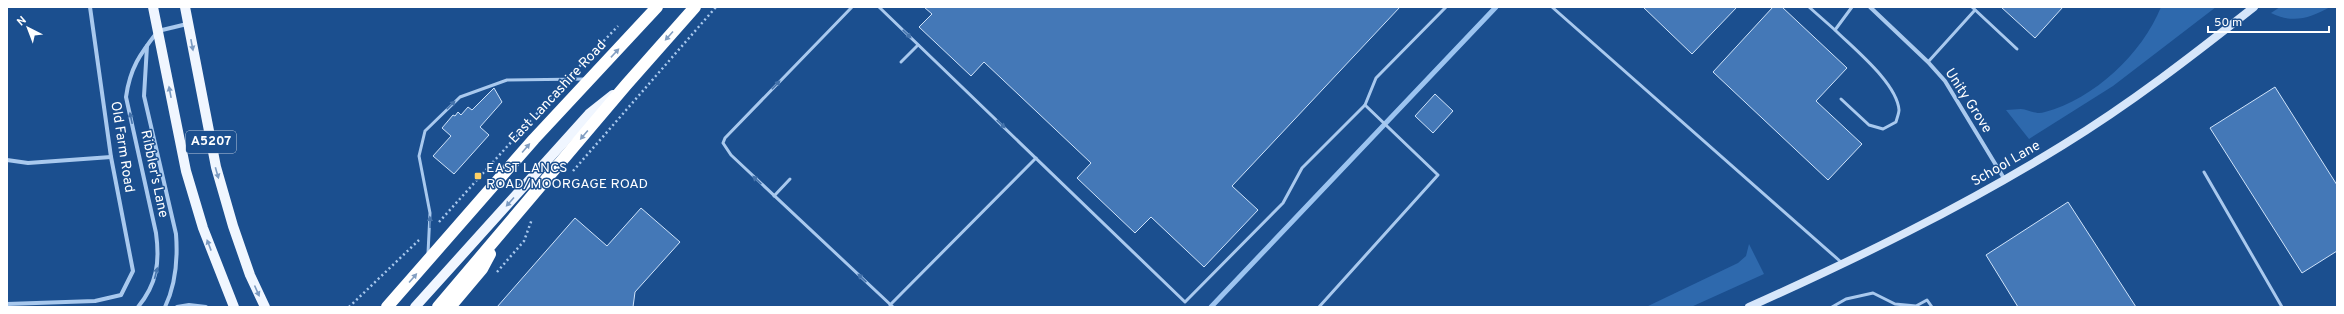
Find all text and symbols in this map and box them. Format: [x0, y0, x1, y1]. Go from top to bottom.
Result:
north arrow [8, 8, 48, 48]
scale bar [2208, 8, 2329, 34]
text: N [14, 13, 30, 29]
text: 50 m [2214, 15, 2242, 31]
one-way arrow [902, 29, 912, 39]
one-way arrow [665, 31, 674, 41]
street label: East Lancashire Road [506, 37, 610, 147]
one-way arrow [189, 39, 195, 52]
one-way arrow [610, 48, 619, 58]
street label: Unity Grove [1941, 65, 1995, 137]
one-way arrow [771, 80, 781, 90]
one-way arrow [167, 86, 173, 98]
street label: Old Farm Road [106, 100, 138, 194]
one-way arrow [446, 100, 456, 110]
one-way arrow [127, 112, 133, 124]
one-way arrow [996, 119, 1005, 128]
street label: Ribbler's Lane [136, 129, 172, 219]
one-way arrow [580, 129, 589, 140]
road number: A5207 [186, 131, 236, 153]
street label: School Lane [1968, 137, 2044, 191]
one-way arrow [522, 143, 531, 153]
place label: EAST LANCS ROAD/MOORGAGE ROAD [486, 160, 648, 193]
one-way arrow [215, 167, 221, 179]
marker: EAST LANCS ROAD/MOORGAGE ROAD [473, 171, 483, 181]
one-way arrow [752, 175, 762, 184]
one-way arrow [506, 197, 515, 206]
one-way arrow [427, 215, 433, 228]
one-way arrow [205, 238, 211, 250]
one-way arrow [153, 267, 159, 279]
one-way arrow [408, 273, 417, 282]
one-way arrow [857, 273, 867, 283]
one-way arrow [254, 285, 260, 296]

